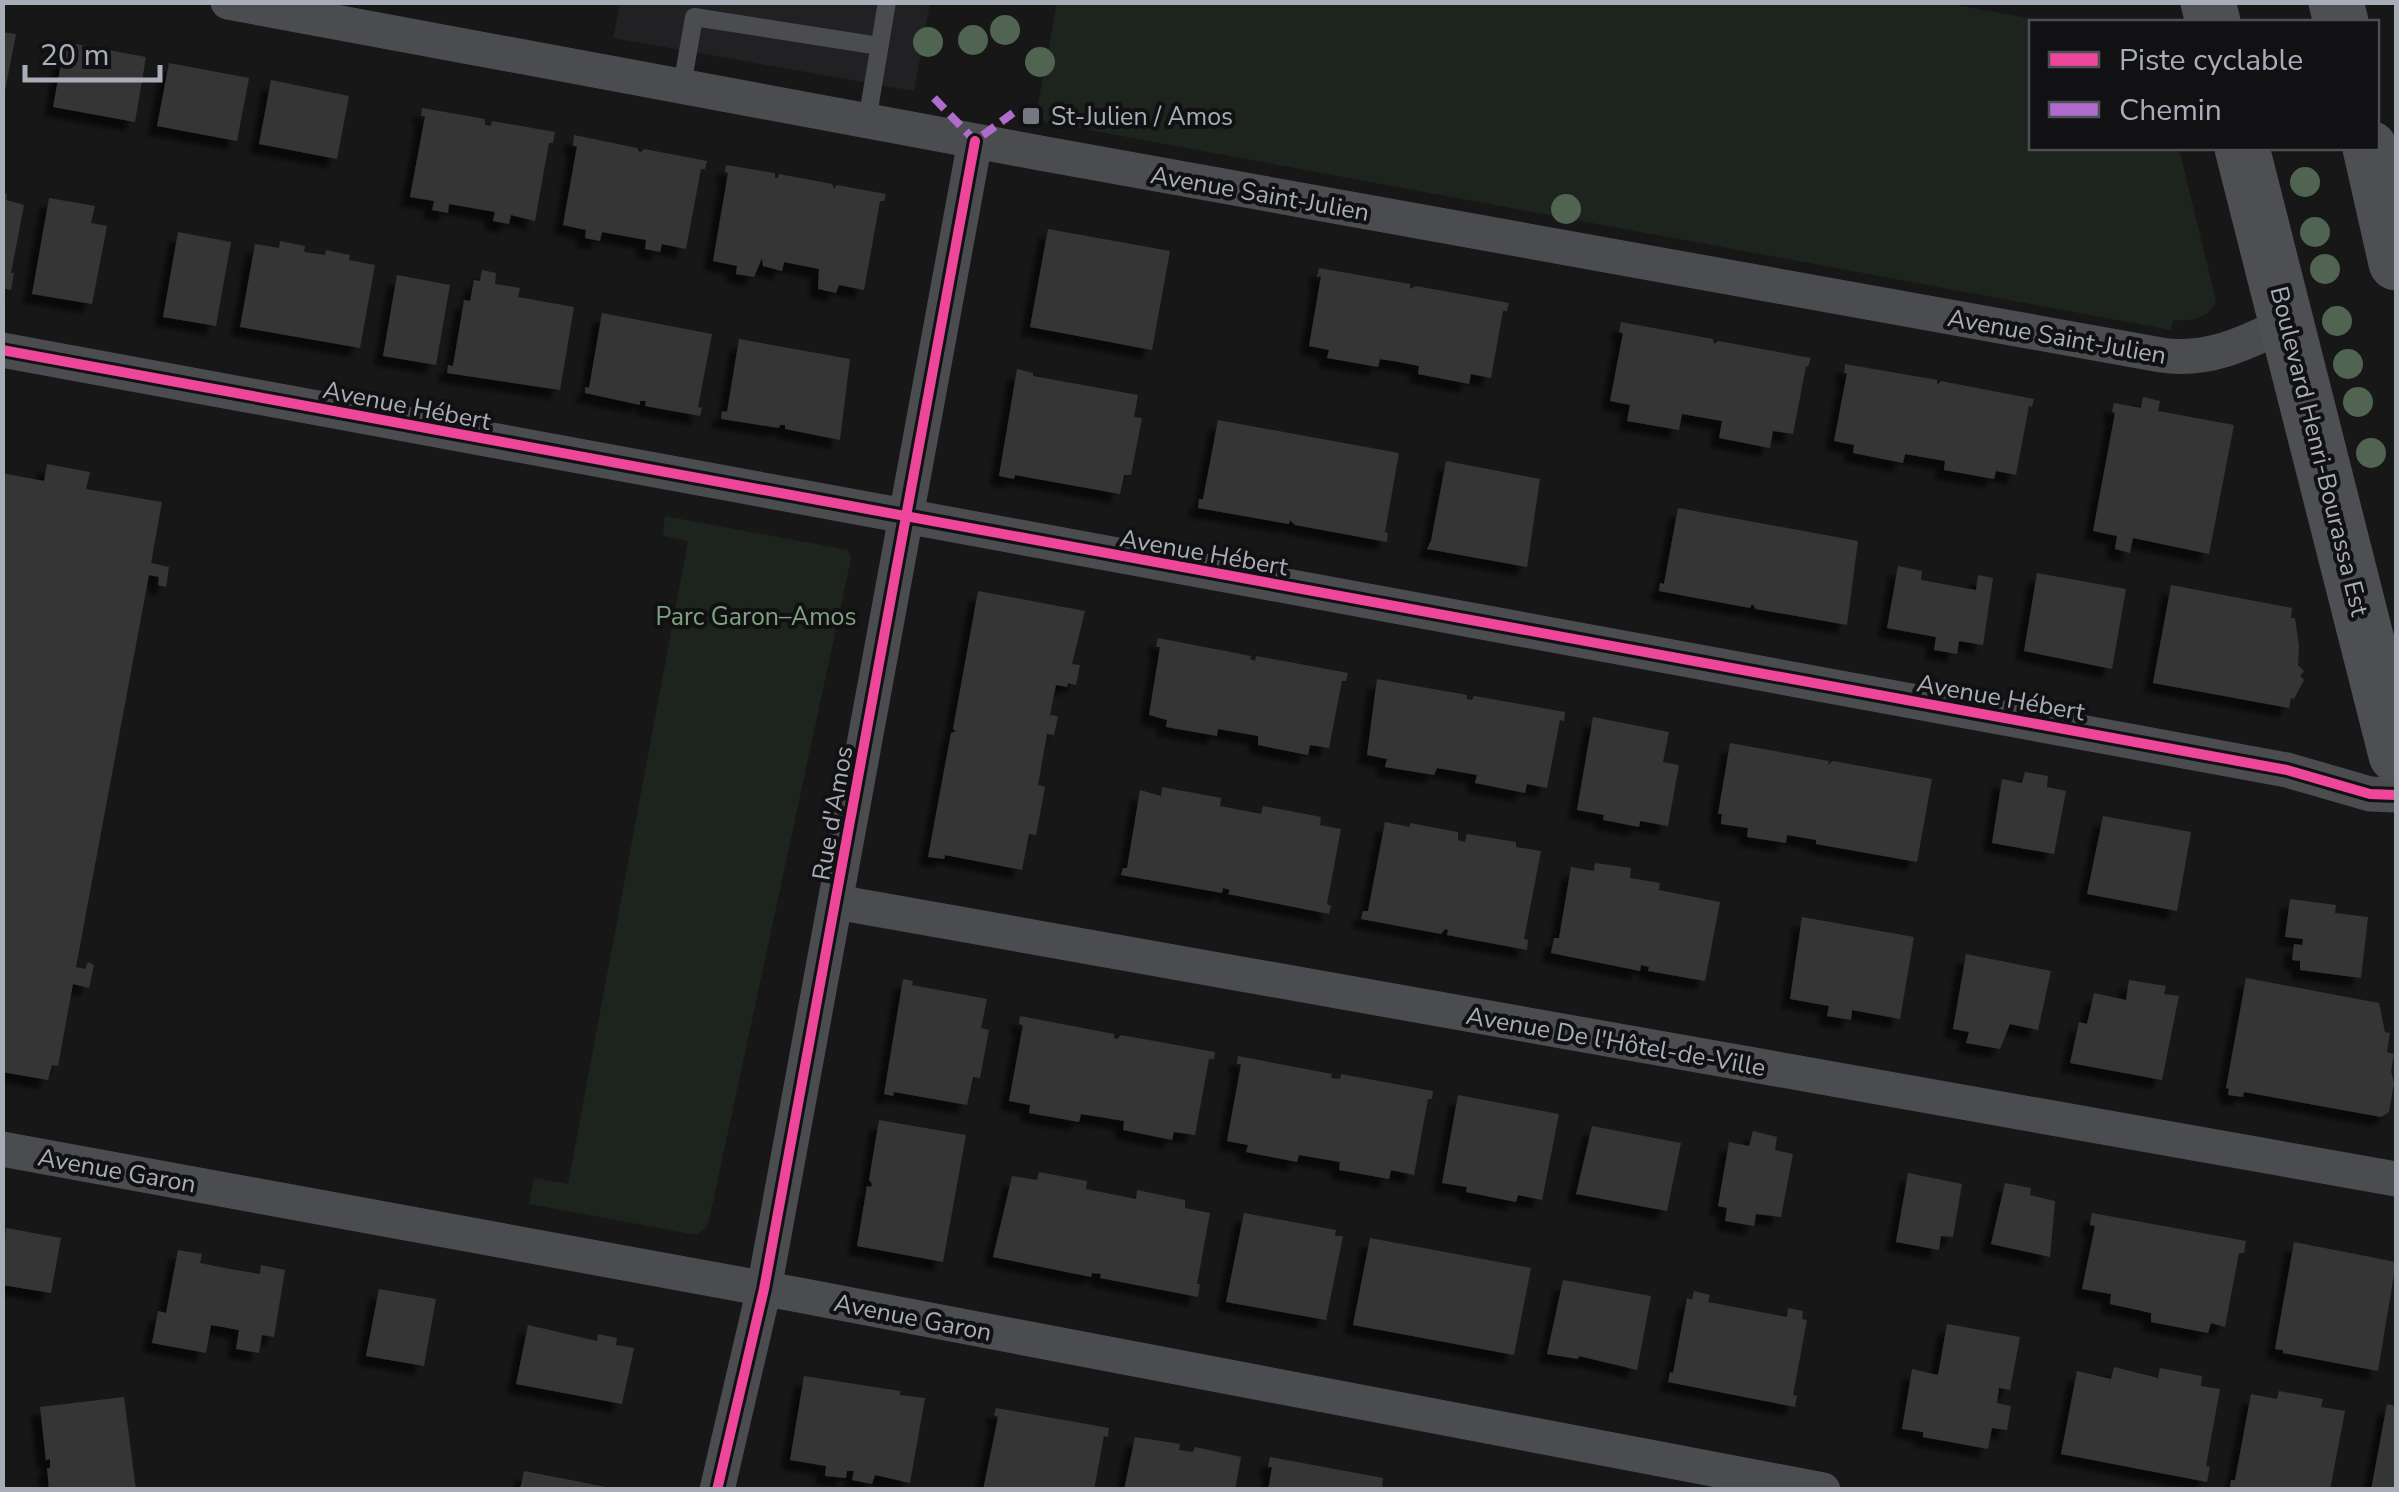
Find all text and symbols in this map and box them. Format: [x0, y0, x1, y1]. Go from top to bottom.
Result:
scale bar [25, 20, 160, 82]
legend [2029, 20, 2379, 150]
text: 20 m [40, 35, 109, 76]
text: Piste cyclable [2119, 40, 2303, 81]
text: Chemin [2119, 90, 2222, 131]
place label: St-Julien / Amos [1051, 100, 1233, 134]
marker: St-Julien / Amos [1020, 105, 1042, 127]
street label: Avenue Saint-Julien [1148, 158, 1372, 230]
street label: Boulevard Henri-Bourassa Est [2262, 283, 2377, 620]
street label: Avenue Saint-Julien [1945, 301, 2169, 373]
street label: Avenue Hébert [320, 373, 494, 439]
street label: Avenue Hébert [1117, 521, 1291, 585]
park label: Parc Garon–Amos [655, 600, 857, 634]
street label: Avenue Hébert [1914, 666, 2088, 730]
street label: Rue d'Amos [804, 743, 862, 883]
street label: Avenue De l'Hôtel-de-Ville [1464, 999, 1768, 1085]
street label: Avenue Garon [35, 1140, 198, 1202]
street label: Avenue Garon [831, 1286, 994, 1350]

